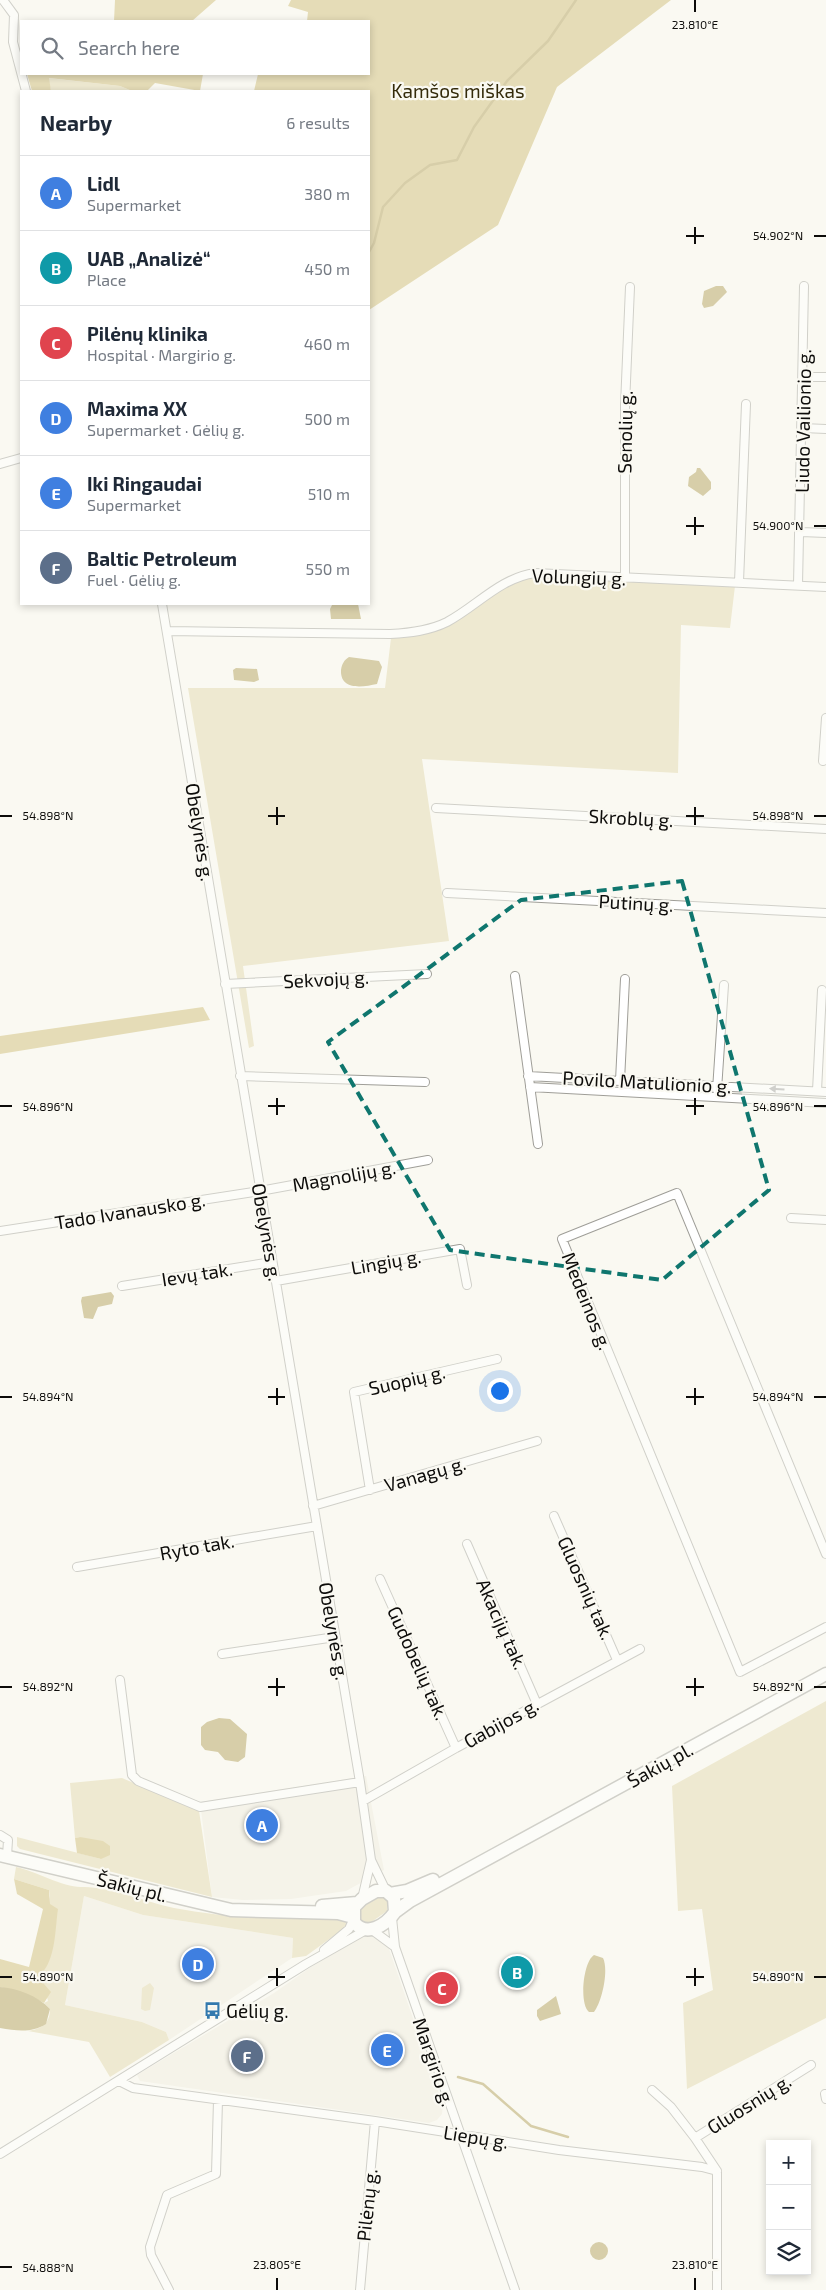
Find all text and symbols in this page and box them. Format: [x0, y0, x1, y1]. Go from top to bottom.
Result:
text: 23.810°E [672, 17, 719, 31]
search box [20, 20, 370, 75]
icon: search [38, 34, 66, 62]
text: Search here [78, 36, 180, 59]
park label: Kamšos miškas [391, 79, 525, 102]
text: Nearby [40, 110, 112, 135]
text: 6 results [286, 113, 350, 132]
text: Lidl [87, 172, 120, 195]
text: A [51, 184, 61, 203]
text: 380 m [304, 184, 350, 203]
text: Supermarket [87, 195, 181, 214]
text: 54.902°N [753, 228, 803, 242]
text: UAB „Analizė“ [87, 247, 210, 270]
text: B [51, 259, 61, 278]
text: 450 m [304, 259, 350, 278]
text: Place [87, 270, 126, 289]
text: Pilėnų klinika [87, 322, 208, 345]
text: C [51, 334, 61, 353]
text: 460 m [304, 334, 350, 353]
text: Hospital · Margirio g. [87, 345, 236, 364]
street label: Liudo Vailionio g. [790, 349, 815, 493]
street label: Senolių g. [612, 390, 637, 474]
text: Maxima XX [87, 397, 187, 420]
text: D [51, 409, 61, 428]
text: 500 m [305, 409, 350, 428]
text: Supermarket · Gėlių g. [87, 420, 245, 439]
text: Iki Ringaudai [87, 472, 202, 495]
text: E [51, 484, 61, 503]
text: 510 m [308, 484, 350, 503]
text: Supermarket [87, 495, 181, 514]
text: 54.900°N [753, 518, 803, 532]
text: Baltic Petroleum [87, 547, 237, 570]
text: F [52, 559, 60, 578]
text: 550 m [306, 559, 350, 578]
street label: Volungių g. [531, 563, 627, 590]
text: Fuel · Gėlių g. [87, 570, 181, 589]
street label: Obelynės g. [181, 781, 220, 883]
street label: Skroblų g. [588, 804, 674, 831]
text: 54.898°N [23, 808, 73, 822]
text: 54.898°N [753, 808, 803, 822]
street label: Putinų g. [598, 889, 674, 916]
street label: Sekvojų g. [282, 965, 370, 992]
street label: Povilo Matulionio g. [562, 1066, 732, 1097]
one-way arrow [769, 1085, 785, 1093]
text: 54.896°N [23, 1099, 73, 1113]
text: 54.896°N [753, 1099, 803, 1113]
street label: Magnolijų g. [290, 1155, 397, 1196]
street label: Obelynės g. [248, 1181, 287, 1283]
street label: Tado Ivanausko g. [53, 1187, 207, 1234]
street label: Lingių g. [349, 1244, 423, 1279]
street label: Medeinos g. [557, 1249, 617, 1353]
street label: Ievų tak. [160, 1257, 234, 1290]
street label: Suopių g. [366, 1360, 447, 1399]
your location [487, 1378, 513, 1404]
text: 54.894°N [23, 1389, 73, 1403]
text: 54.894°N [753, 1389, 803, 1403]
street label: Vanagų g. [382, 1451, 468, 1496]
street label: Ryto tak. [158, 1529, 236, 1564]
street label: Gluosnių tak. [553, 1532, 620, 1643]
street label: Akacijų tak. [472, 1575, 533, 1673]
street label: Obelynės g. [315, 1580, 354, 1682]
street label: Gudobelių tak. [383, 1602, 454, 1723]
text: 54.892°N [23, 1679, 73, 1693]
text: 54.892°N [753, 1679, 803, 1693]
street label: Gabijos g. [459, 1693, 542, 1753]
street label: Šakių pl. [623, 1737, 697, 1792]
pin: A [246, 1806, 278, 1844]
street label: Šakių pl. [95, 1867, 170, 1906]
pin: D [182, 1945, 214, 1983]
pin: B [501, 1953, 533, 1991]
text: 54.890°N [23, 1969, 73, 1983]
pin: C [426, 1969, 458, 2007]
text: 54.890°N [753, 1969, 803, 1983]
place label: Gėlių g. [226, 1999, 289, 2022]
bus stop icon: Gėlių g. [202, 2001, 222, 2021]
street label: Margirio g. [409, 2014, 460, 2109]
pin: E [371, 2031, 403, 2069]
pin: F [231, 2037, 263, 2075]
street label: Gluosnių g. [703, 2069, 795, 2138]
street label: Liepų g. [442, 2120, 510, 2153]
map controls [766, 2140, 811, 2275]
button: + [766, 2140, 811, 2185]
street label: Pilėnų g. [351, 2168, 382, 2242]
button: − [766, 2185, 811, 2230]
button: layers [766, 2230, 811, 2275]
text: 23.805°E [253, 2257, 301, 2271]
text: 23.810°E [672, 2257, 719, 2271]
text: 54.888°N [22, 2260, 74, 2274]

